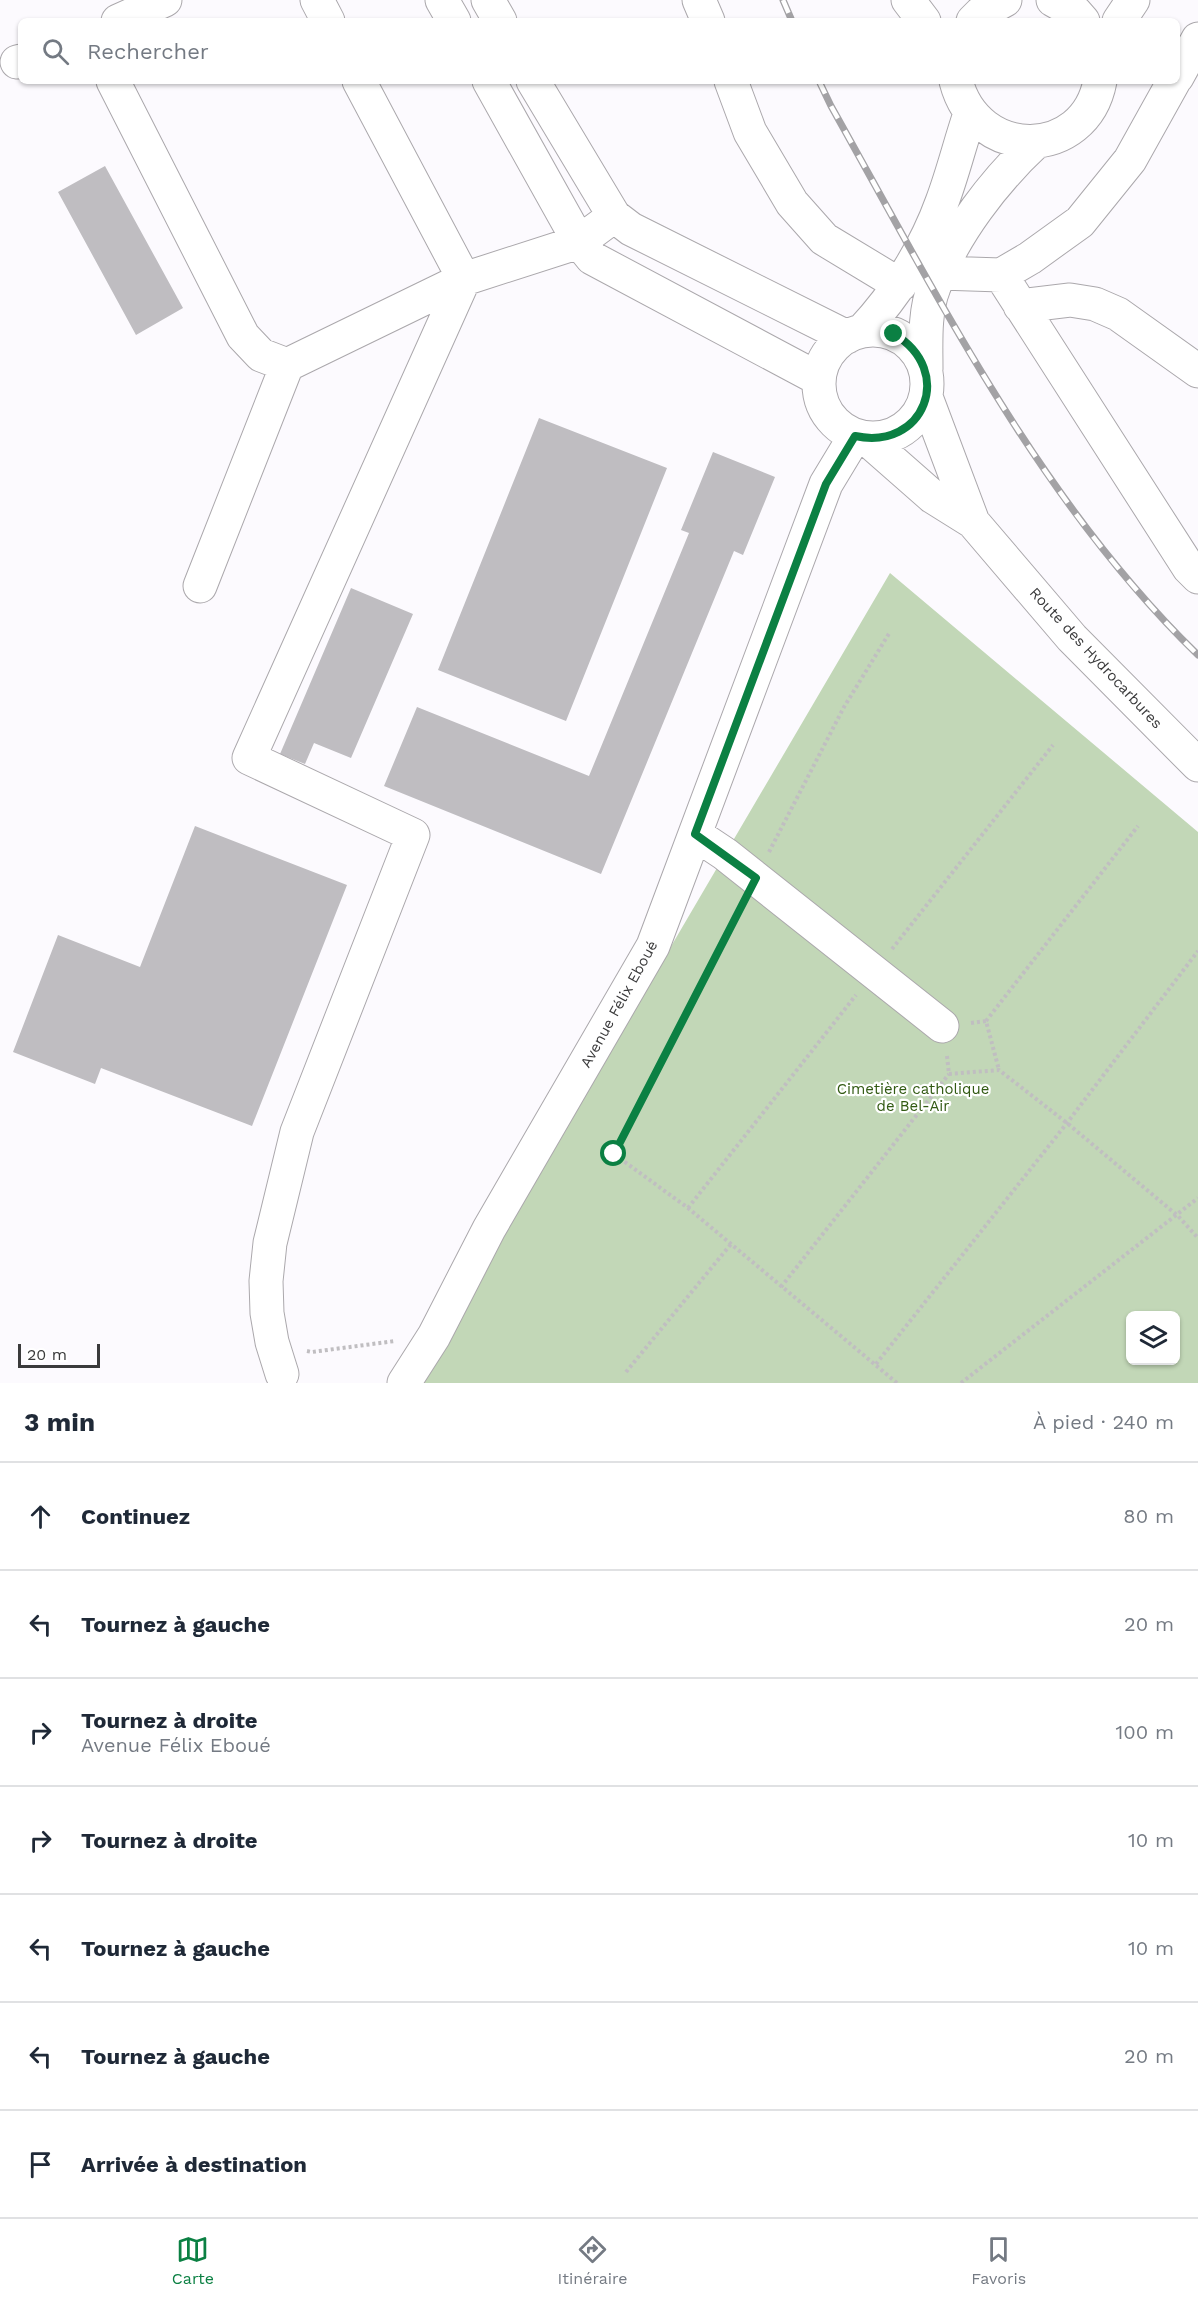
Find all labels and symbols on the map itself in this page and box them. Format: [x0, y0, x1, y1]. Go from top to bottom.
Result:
route end [880, 320, 906, 346]
street label: Route des Hydrocarbures [1026, 584, 1166, 732]
street label: Avenue Félix Eboué [577, 937, 661, 1071]
park label: Cimetière catholique de Bel-Air [837, 1080, 989, 1115]
route start [600, 1140, 626, 1166]
scale bar [18, 1341, 100, 1368]

